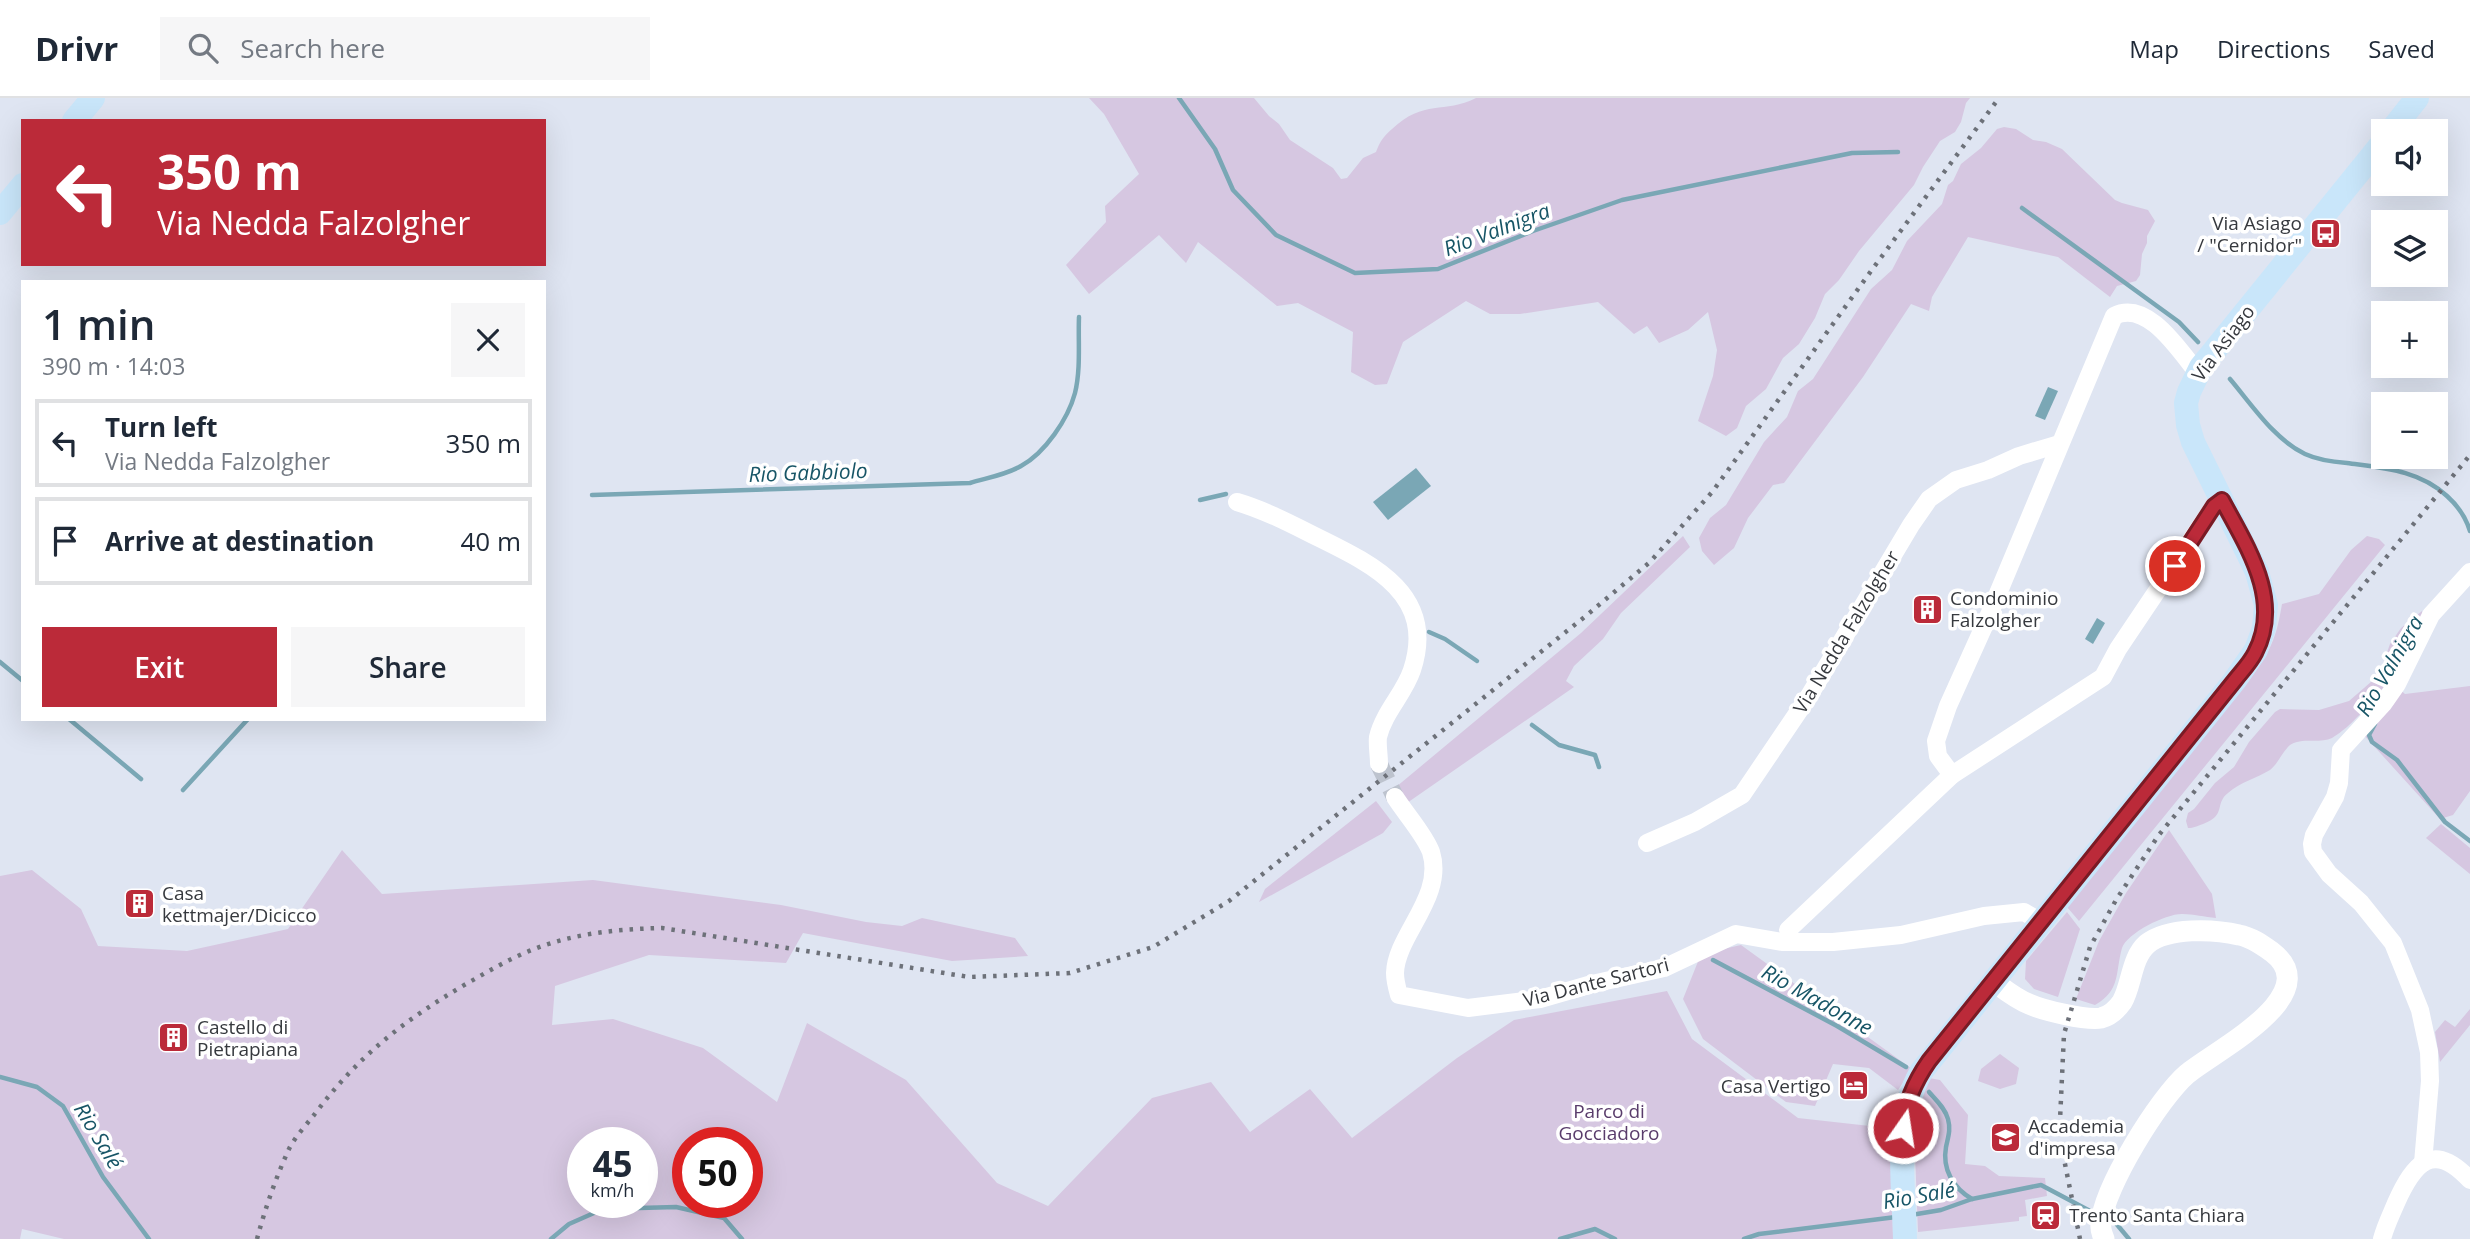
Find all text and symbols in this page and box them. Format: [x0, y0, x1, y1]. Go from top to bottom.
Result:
search box [160, 17, 650, 80]
text: Drivr [35, 26, 118, 71]
icon: search [184, 29, 222, 67]
text: Search here [240, 30, 385, 66]
text: Map [2129, 32, 2179, 65]
text: Directions [2217, 32, 2330, 65]
text: Saved [2368, 32, 2435, 65]
map controls [2371, 119, 2448, 469]
button: sound [2371, 119, 2448, 196]
text: 350 m [157, 138, 302, 204]
icon: left [42, 147, 133, 238]
water label: Rio Valnigra [1439, 196, 1554, 262]
text: Via Nedda Falzolgher [157, 201, 470, 244]
place label: Via Asiago / "Cernidor" [2197, 210, 2302, 258]
button: layers [2371, 210, 2448, 287]
bus stop icon: Via Asiago / "Cernidor" [2308, 217, 2342, 251]
text: 1 min [42, 295, 155, 352]
street label: Via Asiago [2186, 299, 2260, 387]
button: + [2371, 301, 2448, 378]
button: close [451, 303, 525, 377]
text: 390 m · 14:03 [42, 350, 185, 382]
button: − [2371, 392, 2448, 469]
text: Turn left [105, 409, 217, 445]
icon: left [46, 424, 84, 462]
text: 350 m [446, 425, 521, 461]
text: Via Nedda Falzolgher [105, 445, 330, 477]
water label: Rio Gabbiolo [748, 456, 868, 488]
icon: arrive [46, 522, 84, 560]
text: Arrive at destination [105, 523, 374, 559]
text: 40 m [460, 523, 521, 559]
pin [2145, 536, 2205, 596]
street label: Via Nedda Falzolgher [1787, 545, 1905, 718]
icon: arrive [2156, 547, 2194, 585]
place label: Condominio Falzolgher [1950, 585, 2058, 633]
building icon: Condominio Falzolgher [1910, 592, 1944, 626]
water label: Rio Valnigra [2349, 610, 2429, 721]
button: Exit [42, 627, 277, 707]
button: Share [291, 627, 525, 707]
place label: Casa kettmajer/Dicicco [162, 880, 317, 928]
building icon: Casa kettmajer/Dicicco [122, 887, 156, 921]
street label: Via Dante Sartori [1520, 951, 1672, 1013]
water label: Rio Madonne [1757, 957, 1878, 1041]
place label: Castello di Pietrapiana [197, 1014, 298, 1062]
building icon: Castello di Pietrapiana [157, 1021, 191, 1055]
hotel icon: Casa Vertigo [1837, 1069, 1871, 1103]
place label: Casa Vertigo [1721, 1073, 1831, 1099]
position arrow [1866, 1091, 1940, 1165]
water label: Rio Salé [68, 1097, 130, 1174]
park label: Parco di Gocciadoro [1558, 1098, 1660, 1146]
place label: Accademia d'impresa [2028, 1113, 2124, 1161]
school or university icon: Accademia d'impresa [1988, 1120, 2022, 1154]
speed limit sign: 50 [672, 1127, 763, 1218]
text: 45 [592, 1140, 633, 1187]
water label: Rio Salé [1881, 1175, 1958, 1215]
text: km/h [591, 1178, 634, 1202]
station icon: Trento Santa Chiara [2029, 1198, 2063, 1232]
place label: Trento Santa Chiara [2069, 1202, 2245, 1228]

